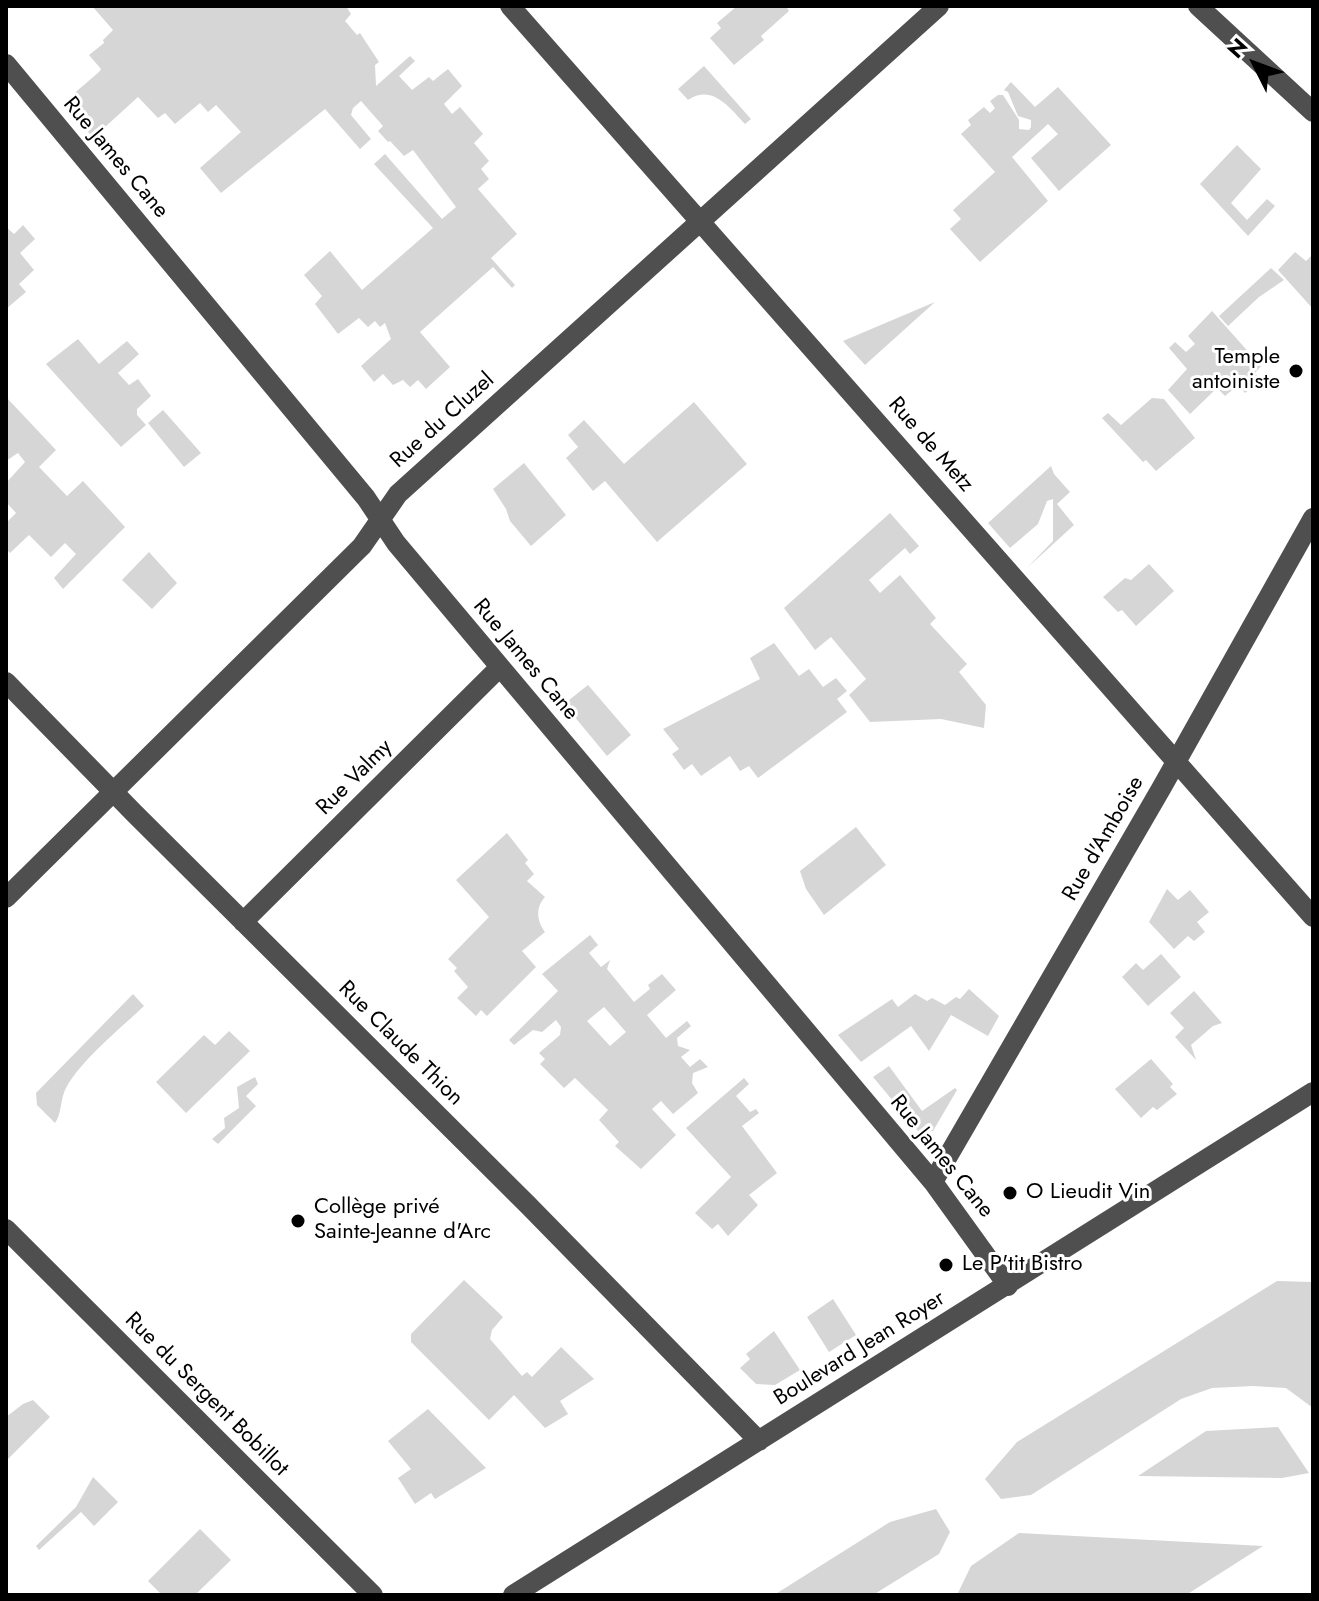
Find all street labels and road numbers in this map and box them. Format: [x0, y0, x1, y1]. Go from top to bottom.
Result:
street label: Rue James Cane [57, 92, 173, 224]
street label: Rue du Cluzel [386, 368, 500, 474]
street label: Rue de Metz [882, 392, 978, 498]
street label: Rue James Cane [467, 594, 583, 726]
street label: Rue Valmy [312, 735, 398, 821]
street label: Rue d'Amboise [1058, 772, 1150, 906]
street label: Rue Claude Thion [332, 976, 468, 1112]
street label: Rue James Cane [883, 1090, 999, 1224]
street label: Boulevard Jean Royer [770, 1286, 950, 1412]
street label: Rue du Sergent Bobillot [119, 1308, 293, 1482]

